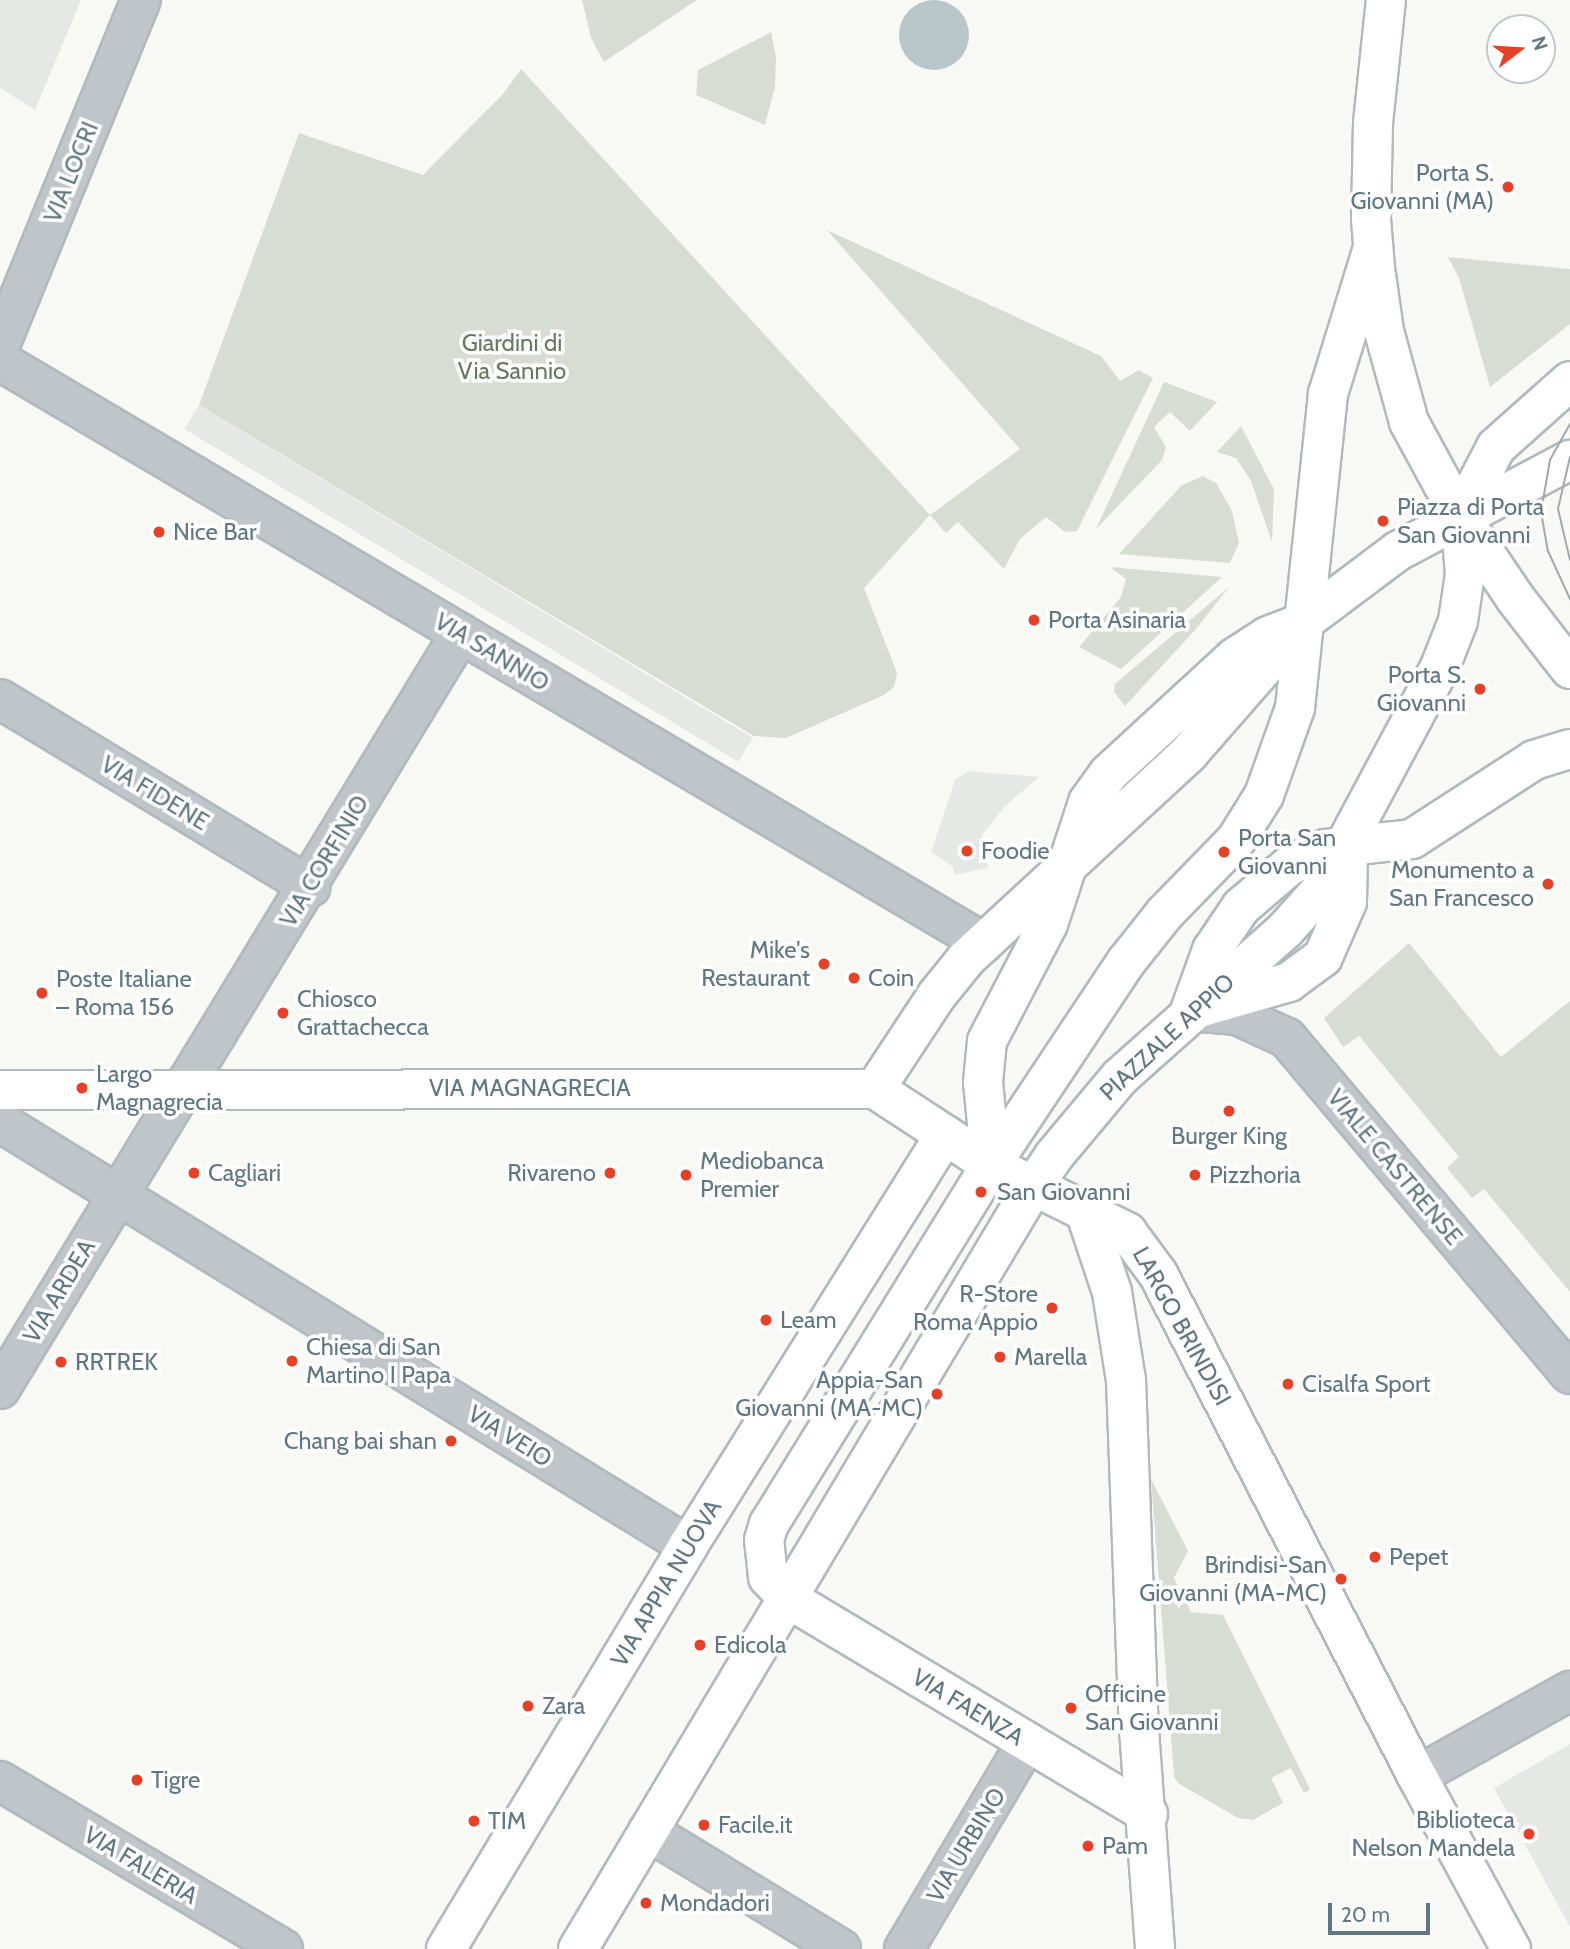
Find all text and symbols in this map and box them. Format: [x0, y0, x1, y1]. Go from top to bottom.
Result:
north arrow [1486, 14, 1556, 84]
text: N [1527, 34, 1553, 53]
street label: VIA LOCRI [38, 117, 104, 227]
place label: Porta S. Giovanni (MA) [1351, 159, 1494, 215]
marker: Porta S. Giovanni (MA) [1500, 179, 1516, 195]
park label: Giardini di Via Sannio [458, 329, 566, 385]
place label: Piazza di Porta San Giovanni [1397, 493, 1544, 549]
marker: Piazza di Porta San Giovanni [1375, 513, 1391, 529]
place label: Nice Bar [173, 518, 257, 546]
marker: Nice Bar [151, 524, 167, 540]
place label: Porta Asinaria [1048, 606, 1186, 634]
street label: VIA SANNIO [430, 607, 554, 697]
marker: Porta Asinaria [1026, 612, 1042, 628]
place label: Porta S. Giovanni [1377, 661, 1466, 717]
marker: Porta S. Giovanni [1472, 681, 1488, 697]
street label: VIA FIDENE [96, 750, 214, 836]
street label: VIA CORFINIO [273, 790, 375, 932]
place label: Porta San Giovanni [1238, 824, 1336, 880]
place label: Foodie [981, 837, 1050, 865]
marker: Foodie [959, 843, 975, 859]
marker: Porta San Giovanni [1216, 844, 1232, 860]
place label: Monumento a San Francesco [1389, 856, 1534, 912]
marker: Monumento a San Francesco [1540, 876, 1556, 892]
place label: Mike's Restaurant [701, 936, 810, 992]
marker: Mike's Restaurant [816, 956, 832, 972]
place label: Coin [868, 964, 914, 992]
place label: Poste Italiane – Roma 156 [56, 965, 192, 1021]
street label: PIAZZALE APPIO [1094, 967, 1240, 1107]
marker: Coin [846, 970, 862, 986]
marker: Poste Italiane – Roma 156 [34, 985, 50, 1001]
place label: Chiosco Grattachecca [297, 985, 429, 1041]
marker: Chiosco Grattachecca [275, 1005, 291, 1021]
place label: Largo Magnagrecia [96, 1060, 223, 1116]
street label: VIA MAGNAGRECIA [429, 1074, 631, 1102]
marker: Largo Magnagrecia [74, 1080, 90, 1096]
street label: VIALE CASTRENSE [1321, 1083, 1469, 1251]
marker: Burger King [1221, 1103, 1237, 1119]
place label: Burger King [1171, 1122, 1287, 1150]
place label: Mediobanca Premier [700, 1147, 824, 1203]
place label: Cagliari [208, 1159, 281, 1187]
place label: Rivareno [507, 1159, 596, 1187]
place label: Pizzhoria [1209, 1161, 1301, 1189]
marker: Cagliari [186, 1165, 202, 1181]
marker: Rivareno [602, 1165, 618, 1181]
marker: Mediobanca Premier [678, 1167, 694, 1183]
marker: Pizzhoria [1187, 1167, 1203, 1183]
place label: San Giovanni [997, 1178, 1131, 1206]
marker: San Giovanni [971, 1182, 991, 1202]
street label: VIA ARDEA [17, 1234, 101, 1348]
street label: LARGO BRINDISI [1127, 1242, 1237, 1410]
place label: R-Store Roma Appio [913, 1280, 1038, 1336]
marker: R-Store Roma Appio [1044, 1300, 1060, 1316]
place label: Leam [780, 1306, 837, 1334]
marker: Leam [758, 1312, 774, 1328]
place label: Chiesa di San Martino I Papa [306, 1333, 451, 1389]
place label: Marella [1014, 1343, 1087, 1371]
place label: RRTREK [75, 1348, 158, 1376]
marker: Marella [992, 1349, 1008, 1365]
marker: Chiesa di San Martino I Papa [284, 1353, 300, 1369]
marker: RRTREK [53, 1354, 69, 1370]
place label: Appia-San Giovanni (MA-MC) [735, 1366, 923, 1422]
place label: Cisalfa Sport [1302, 1370, 1431, 1398]
marker: Cisalfa Sport [1280, 1376, 1296, 1392]
marker: Appia-San Giovanni (MA-MC) [929, 1386, 945, 1402]
street label: VIA VEIO [463, 1399, 557, 1473]
place label: Chang bai shan [284, 1427, 437, 1455]
marker: Chang bai shan [443, 1433, 459, 1449]
street label: VIA APPIA NUOVA [605, 1494, 727, 1672]
place label: Pepet [1389, 1543, 1448, 1571]
marker: Pepet [1367, 1549, 1383, 1565]
place label: Brindisi-San Giovanni (MA-MC) [1139, 1551, 1327, 1607]
marker: Brindisi-San Giovanni (MA-MC) [1333, 1571, 1349, 1587]
place label: Edicola [714, 1631, 786, 1659]
marker: Edicola [692, 1637, 708, 1653]
street label: VIA FAENZA [907, 1662, 1029, 1752]
place label: Officine San Giovanni [1085, 1680, 1219, 1736]
place label: Zara [542, 1692, 585, 1720]
marker: Zara [520, 1698, 536, 1714]
marker: Officine San Giovanni [1063, 1700, 1079, 1716]
place label: Tigre [151, 1766, 200, 1794]
marker: Tigre [129, 1772, 145, 1788]
street label: VIA URBINO [921, 1782, 1011, 1908]
place label: Biblioteca Nelson Mandela [1351, 1806, 1515, 1862]
place label: TIM [488, 1807, 526, 1835]
place label: Facile.it [718, 1811, 793, 1839]
marker: TIM [466, 1813, 482, 1829]
marker: Facile.it [696, 1817, 712, 1833]
street label: VIA FALERIA [79, 1820, 203, 1910]
marker: Biblioteca Nelson Mandela [1521, 1826, 1537, 1842]
place label: Pam [1102, 1832, 1148, 1860]
marker: Pam [1080, 1838, 1096, 1854]
place label: Mondadori [660, 1889, 770, 1917]
scale bar [1332, 1890, 1434, 1934]
marker: Mondadori [638, 1895, 654, 1911]
text: 20 m [1341, 1902, 1390, 1927]

